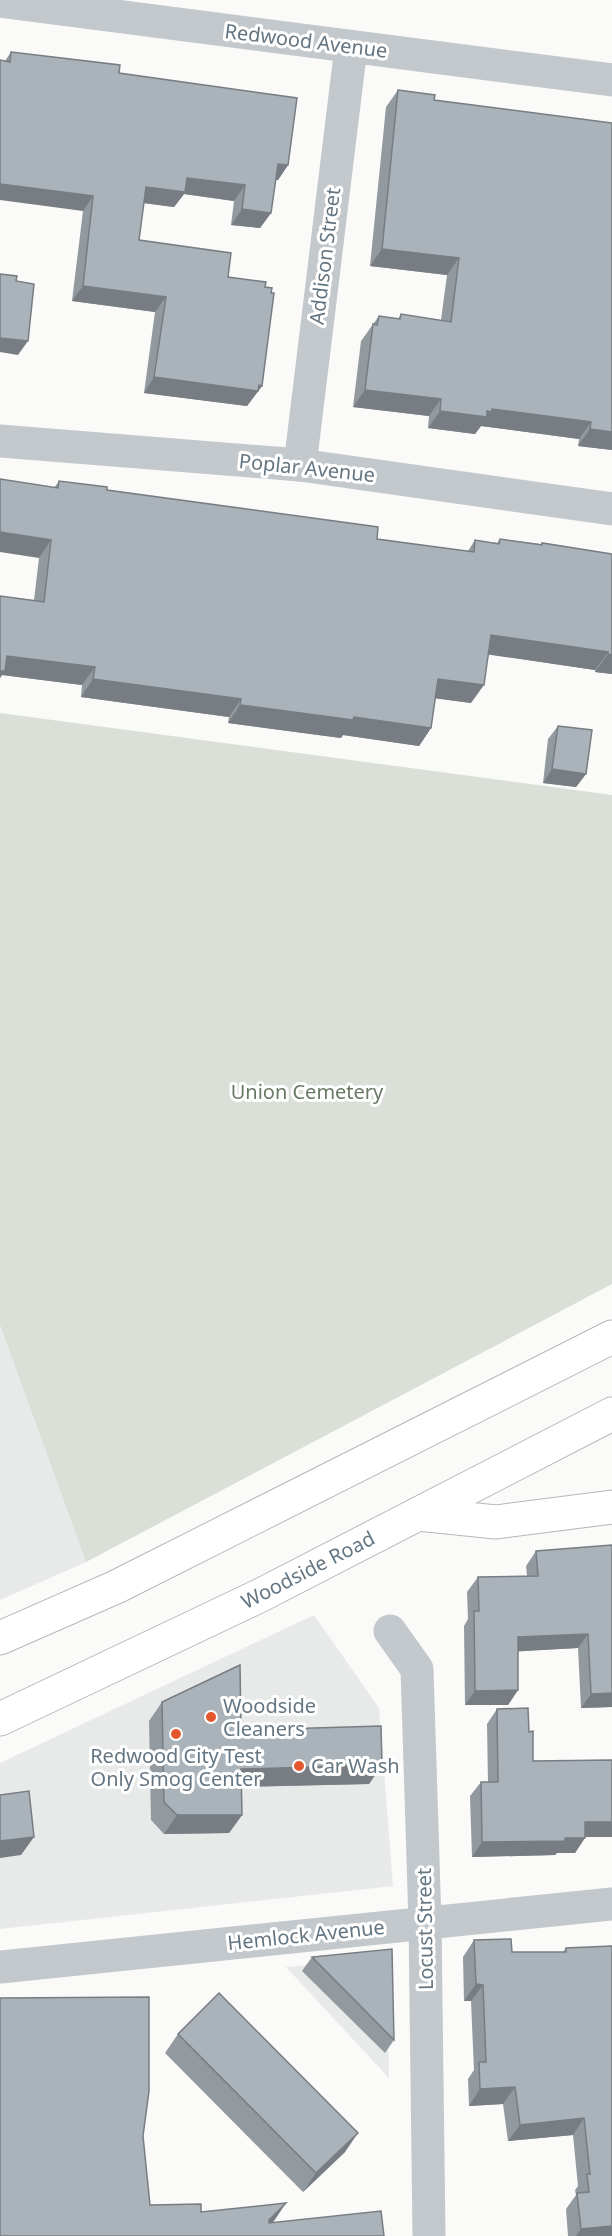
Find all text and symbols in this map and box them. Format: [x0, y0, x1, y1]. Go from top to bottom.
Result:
street label: Redwood Avenue [223, 17, 389, 64]
street label: Addison Street [303, 186, 346, 326]
street label: Poplar Avenue [238, 447, 376, 488]
park label: Union Cemetery [231, 1078, 384, 1105]
street label: Woodside Road [236, 1524, 379, 1615]
place label: Woodside Cleaners [223, 1692, 316, 1742]
marker: Woodside Cleaners [204, 1710, 218, 1724]
marker: Redwood City Test Only Smog Center [169, 1727, 183, 1741]
place label: Redwood City Test Only Smog Center [90, 1742, 262, 1792]
place label: Car Wash [311, 1752, 400, 1779]
marker: Car Wash [292, 1759, 306, 1773]
street label: Locust Street [410, 1868, 439, 1990]
street label: Hemlock Avenue [226, 1913, 386, 1956]

